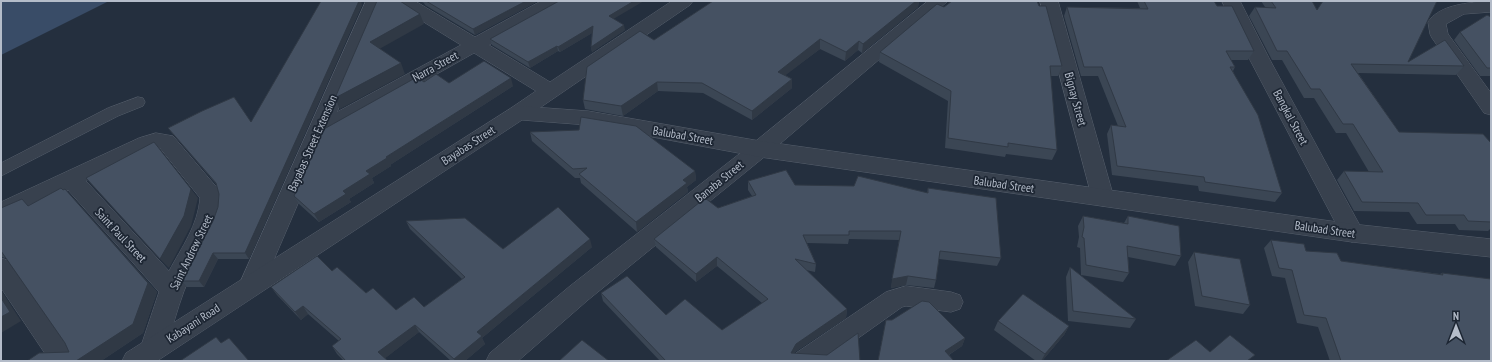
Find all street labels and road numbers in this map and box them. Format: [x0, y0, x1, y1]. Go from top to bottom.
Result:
street label: Narra Street [409, 47, 461, 85]
street label: Bignay Street [1062, 70, 1091, 128]
street label: Bangkal Street [1270, 87, 1312, 148]
street label: Bayabas Street Extension [284, 92, 340, 194]
street label: Bayabas Street [438, 122, 498, 168]
street label: Balubad Street [652, 122, 715, 148]
street label: Banaba Street [692, 157, 747, 205]
street label: Balubad Street [973, 172, 1036, 196]
street label: Saint Paul Street [92, 205, 150, 266]
street label: Saint Andrew Street [166, 211, 216, 292]
street label: Balubad Street [1294, 217, 1357, 241]
street label: Kabayani Road [163, 300, 223, 346]

